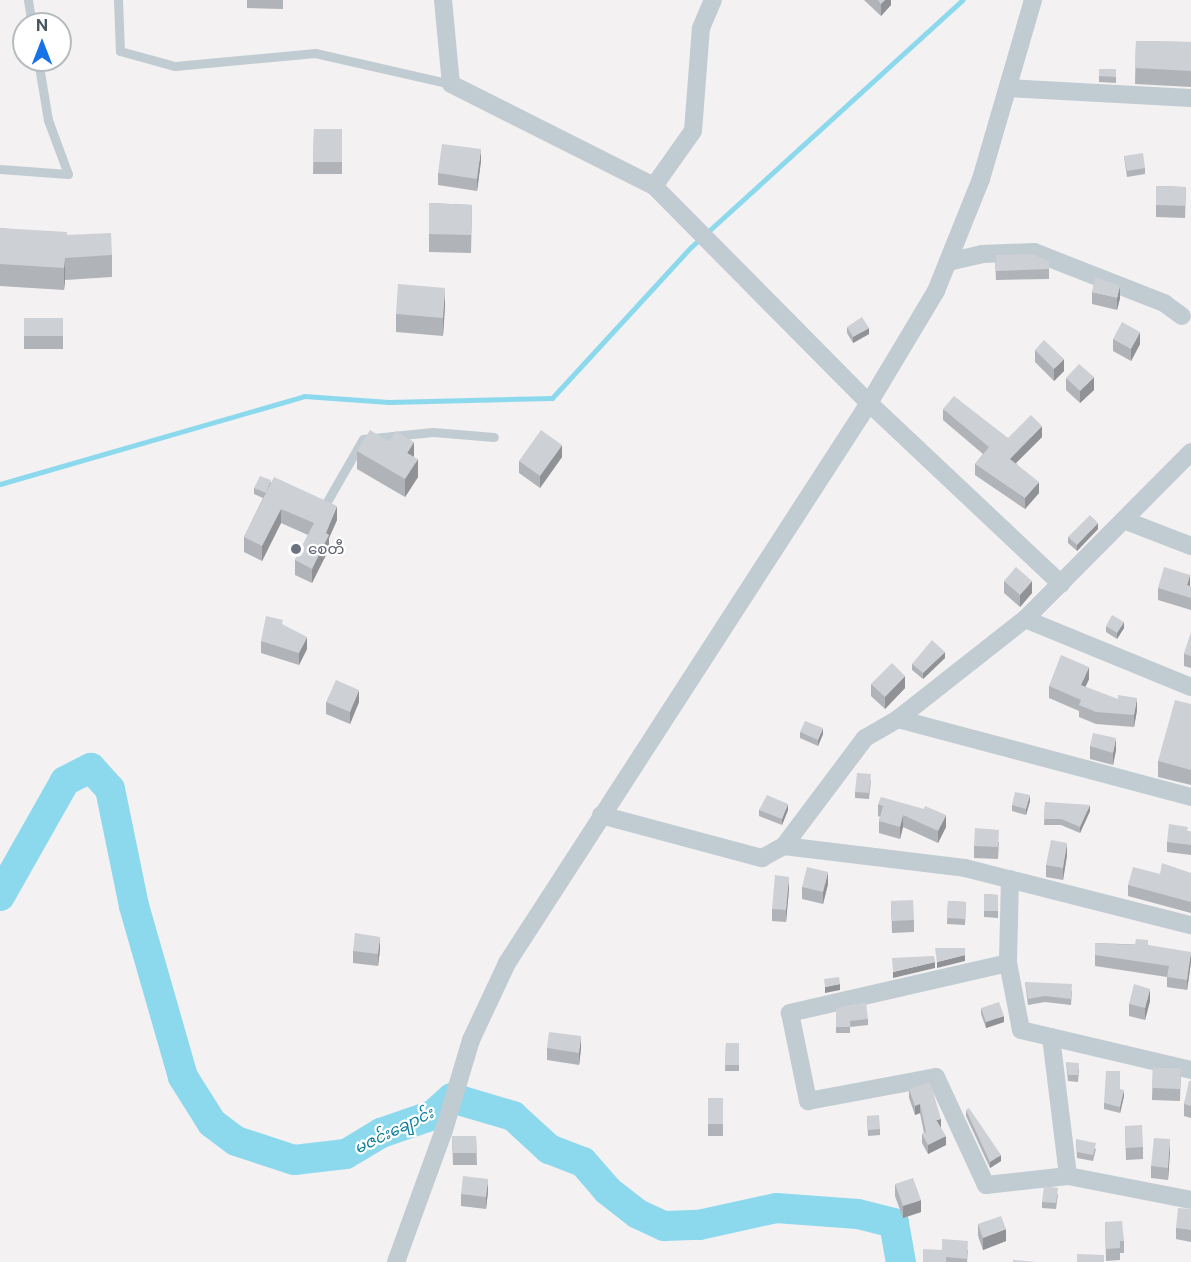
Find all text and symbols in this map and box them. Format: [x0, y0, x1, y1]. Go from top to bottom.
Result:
north arrow [12, 12, 72, 72]
text: N [36, 16, 48, 35]
place label: စေတီ [308, 540, 344, 558]
marker: စေတီ [289, 542, 303, 556]
water label: မဇင်းချောင်း [351, 1104, 437, 1158]

